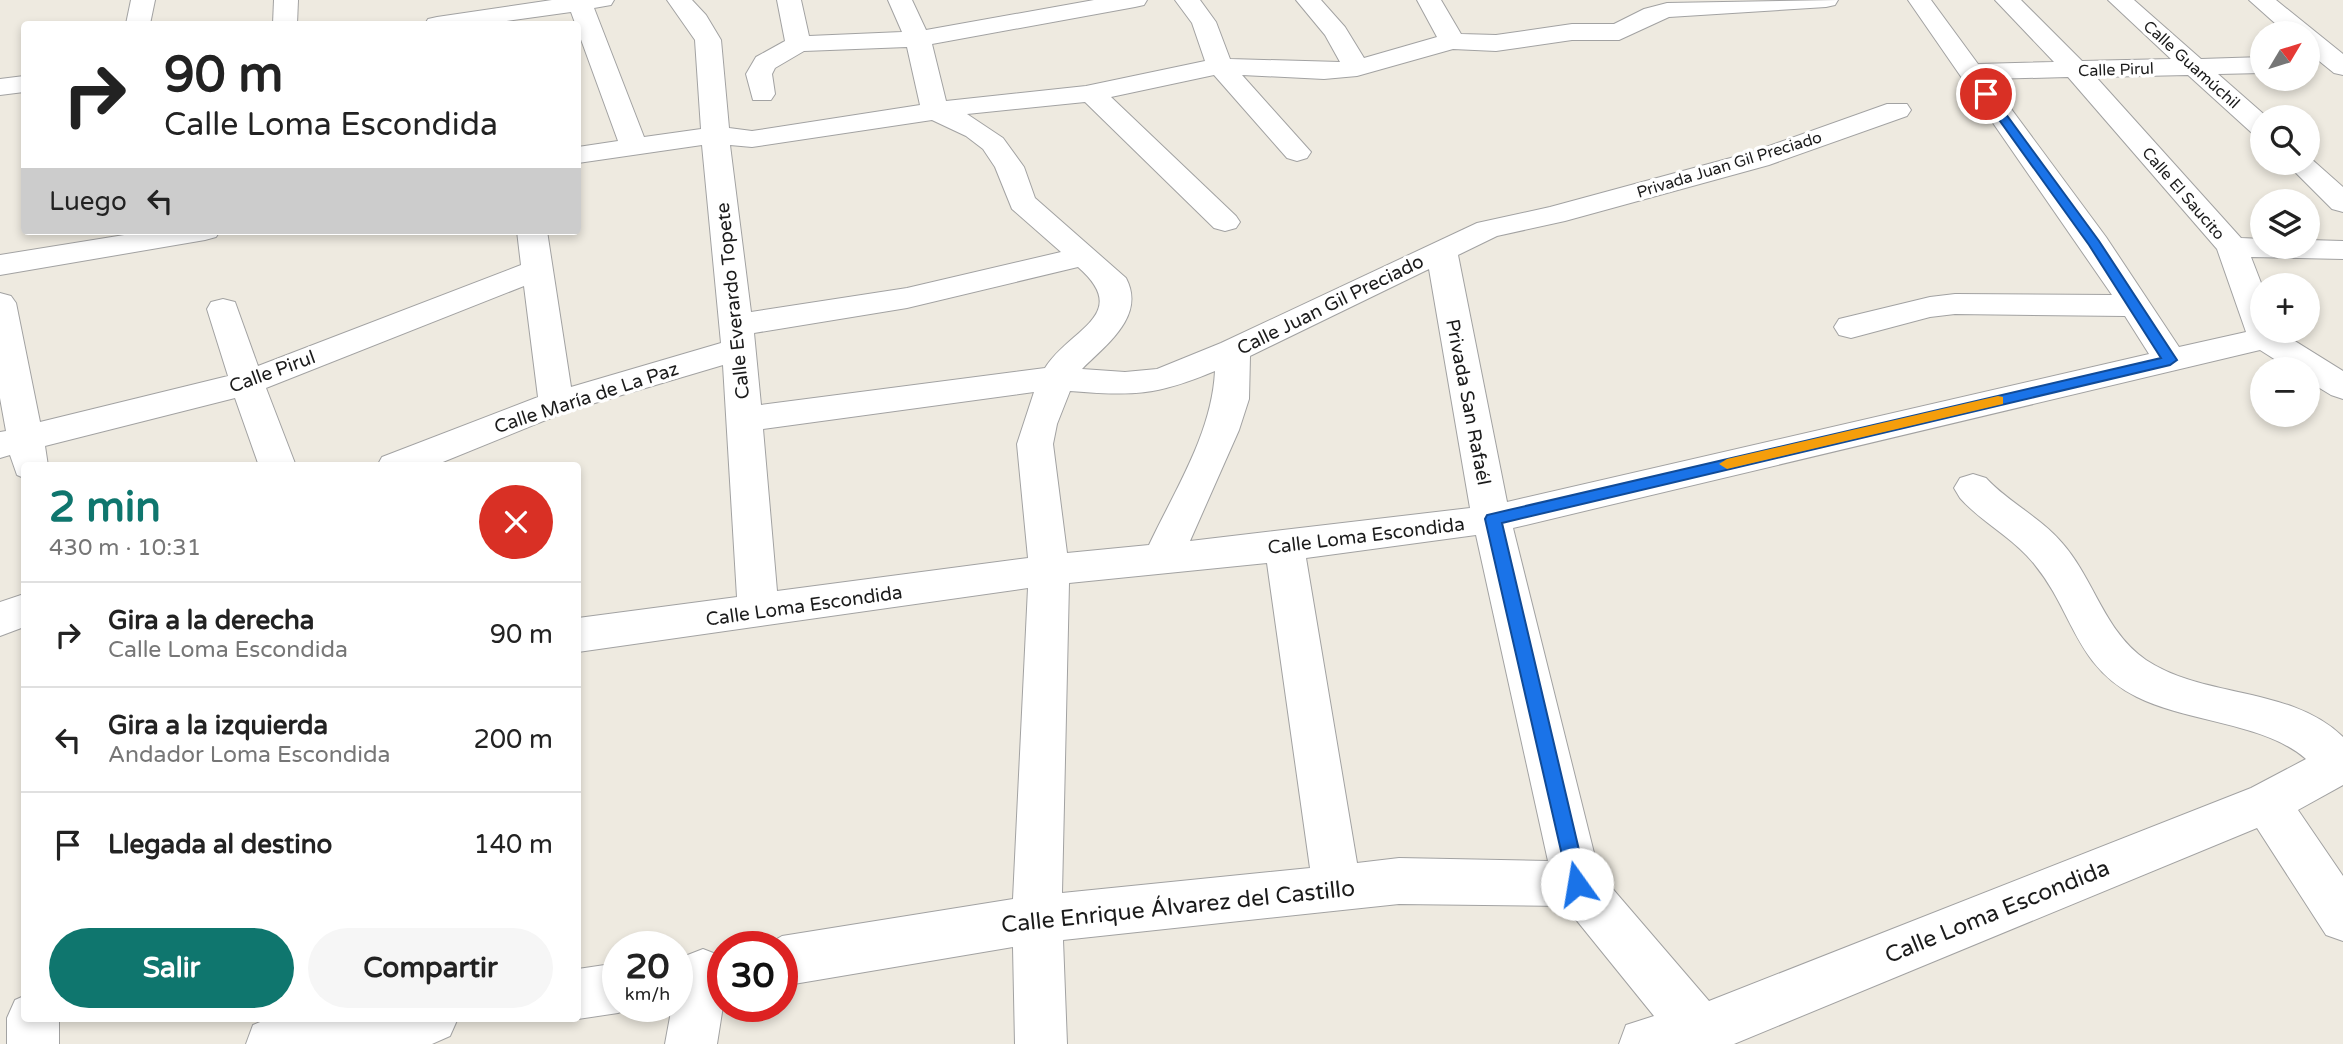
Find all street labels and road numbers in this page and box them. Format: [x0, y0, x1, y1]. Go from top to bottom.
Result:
street label: Calle Guamúchil [2139, 16, 2244, 113]
street label: Calle Pirul [2078, 59, 2154, 81]
street label: Privada Juan Gil Preciado [1634, 127, 1824, 203]
street label: Calle El Saucito [2138, 143, 2229, 244]
street label: Calle Everardo Topete [712, 202, 754, 400]
street label: Calle Juan Gil Preciado [1234, 250, 1427, 360]
street label: Privada San Rafaél [1441, 317, 1495, 487]
street label: Calle Pirul [226, 346, 318, 398]
street label: Calle María de La Paz [491, 358, 681, 438]
street label: Calle Loma Escondida [1266, 513, 1466, 559]
street label: Calle Loma Escondida [704, 581, 904, 631]
street label: Calle Loma Escondida [1881, 854, 2114, 970]
street label: Calle Enrique Álvarez del Castillo [1000, 874, 1356, 940]

